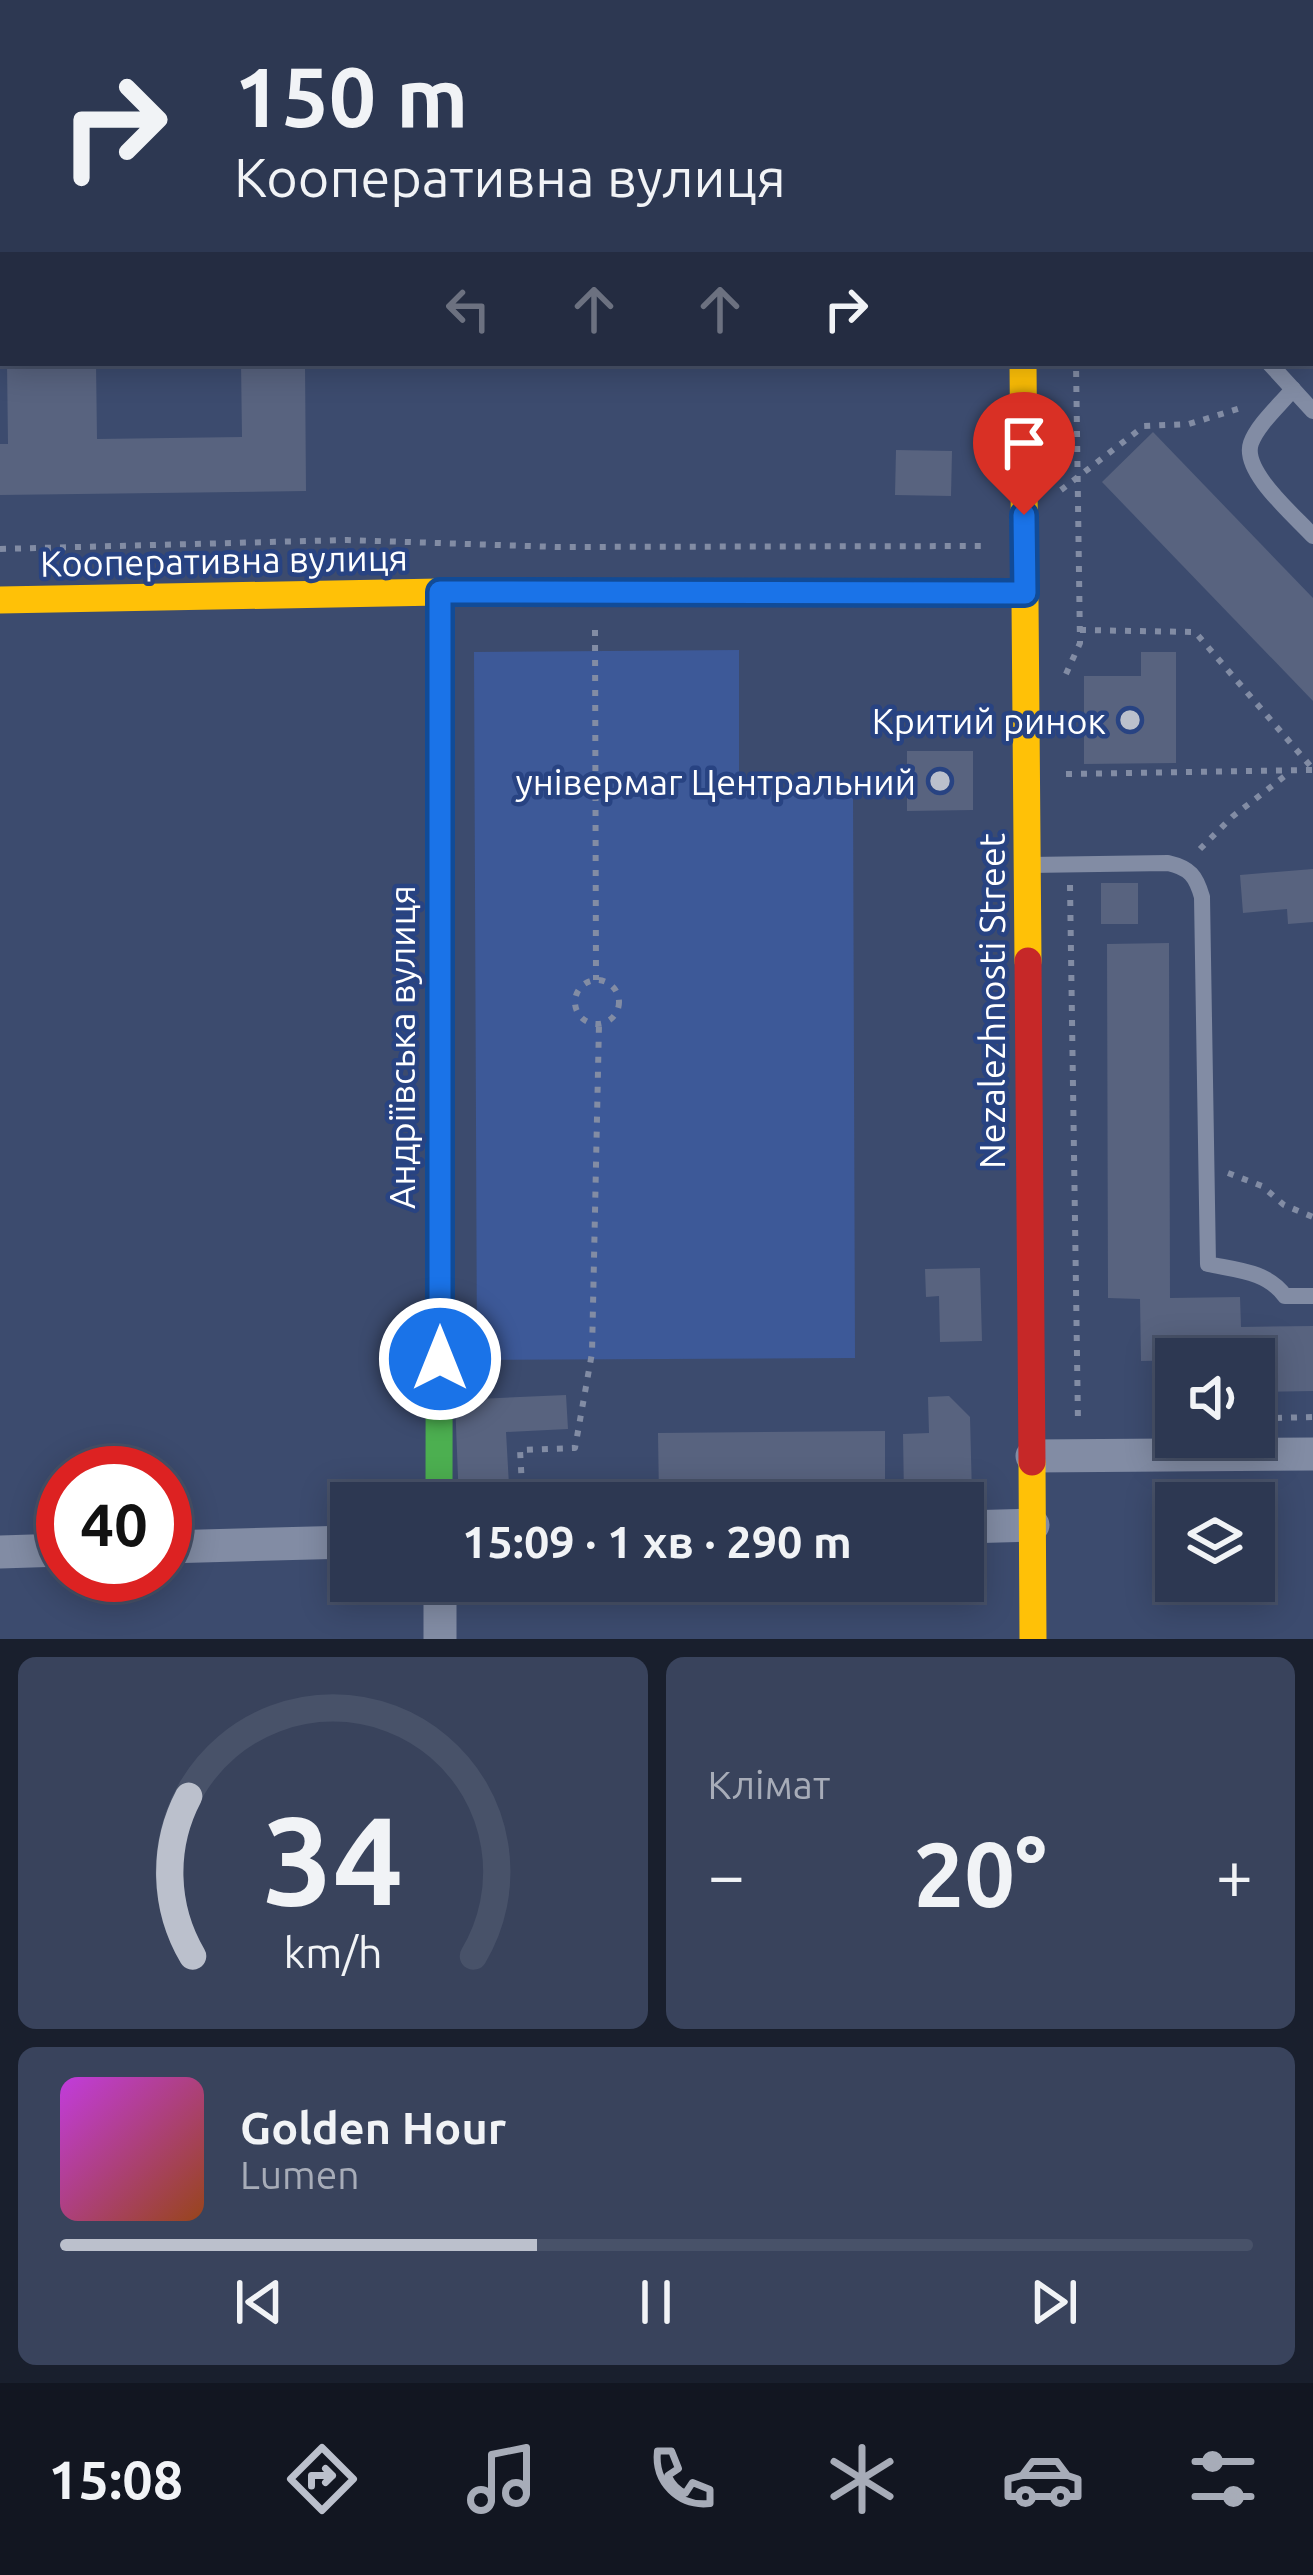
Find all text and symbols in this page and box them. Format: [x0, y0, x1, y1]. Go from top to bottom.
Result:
icon: right [36, 48, 192, 204]
text: 150 m [234, 49, 468, 143]
text: Кооперативна вулиця [234, 147, 786, 207]
icon: left [435, 276, 501, 342]
icon: ahead [561, 276, 627, 342]
icon: ahead [687, 276, 753, 342]
icon: right [813, 276, 879, 342]
pin [973, 392, 1075, 515]
icon: arrive [991, 410, 1057, 476]
street label: Кооперативна вулиця [40, 536, 408, 584]
place label: Критий ринок [872, 700, 1106, 741]
marker: Критий ринок [1117, 707, 1143, 733]
place label: універмаг Центральний [515, 761, 916, 802]
marker: універмаг Центральний [927, 768, 953, 794]
street label: Nezalezhnosti Street [971, 833, 1012, 1169]
street label: Андріївська вулиця [381, 885, 422, 1209]
position arrow [377, 1296, 503, 1422]
map controls [1155, 1338, 1275, 1602]
button: sound [1155, 1338, 1275, 1458]
speed limit sign: 40 [36, 1446, 192, 1602]
button: layers [1155, 1482, 1275, 1602]
text: 15:09 · 1 хв · 290 m [462, 1516, 852, 1567]
text: Клімат [708, 1763, 830, 1806]
text: 34 [262, 1789, 403, 1929]
text: 20° [914, 1823, 1047, 1924]
text: − [708, 1837, 745, 1911]
text: + [1216, 1837, 1253, 1911]
text: km/h [283, 1928, 382, 1976]
text: Golden Hour [240, 2102, 506, 2153]
text: Lumen [240, 2153, 360, 2196]
icon: previous [226, 2269, 292, 2335]
icon: pause [623, 2269, 689, 2335]
icon: next [1021, 2269, 1087, 2335]
icon: directions [280, 2437, 364, 2521]
icon: music [460, 2437, 544, 2521]
icon: phone [640, 2437, 724, 2521]
icon: climate [820, 2437, 904, 2521]
icon: car [1001, 2437, 1085, 2521]
icon: filters [1181, 2437, 1265, 2521]
text: 15:08 [48, 2449, 183, 2509]

